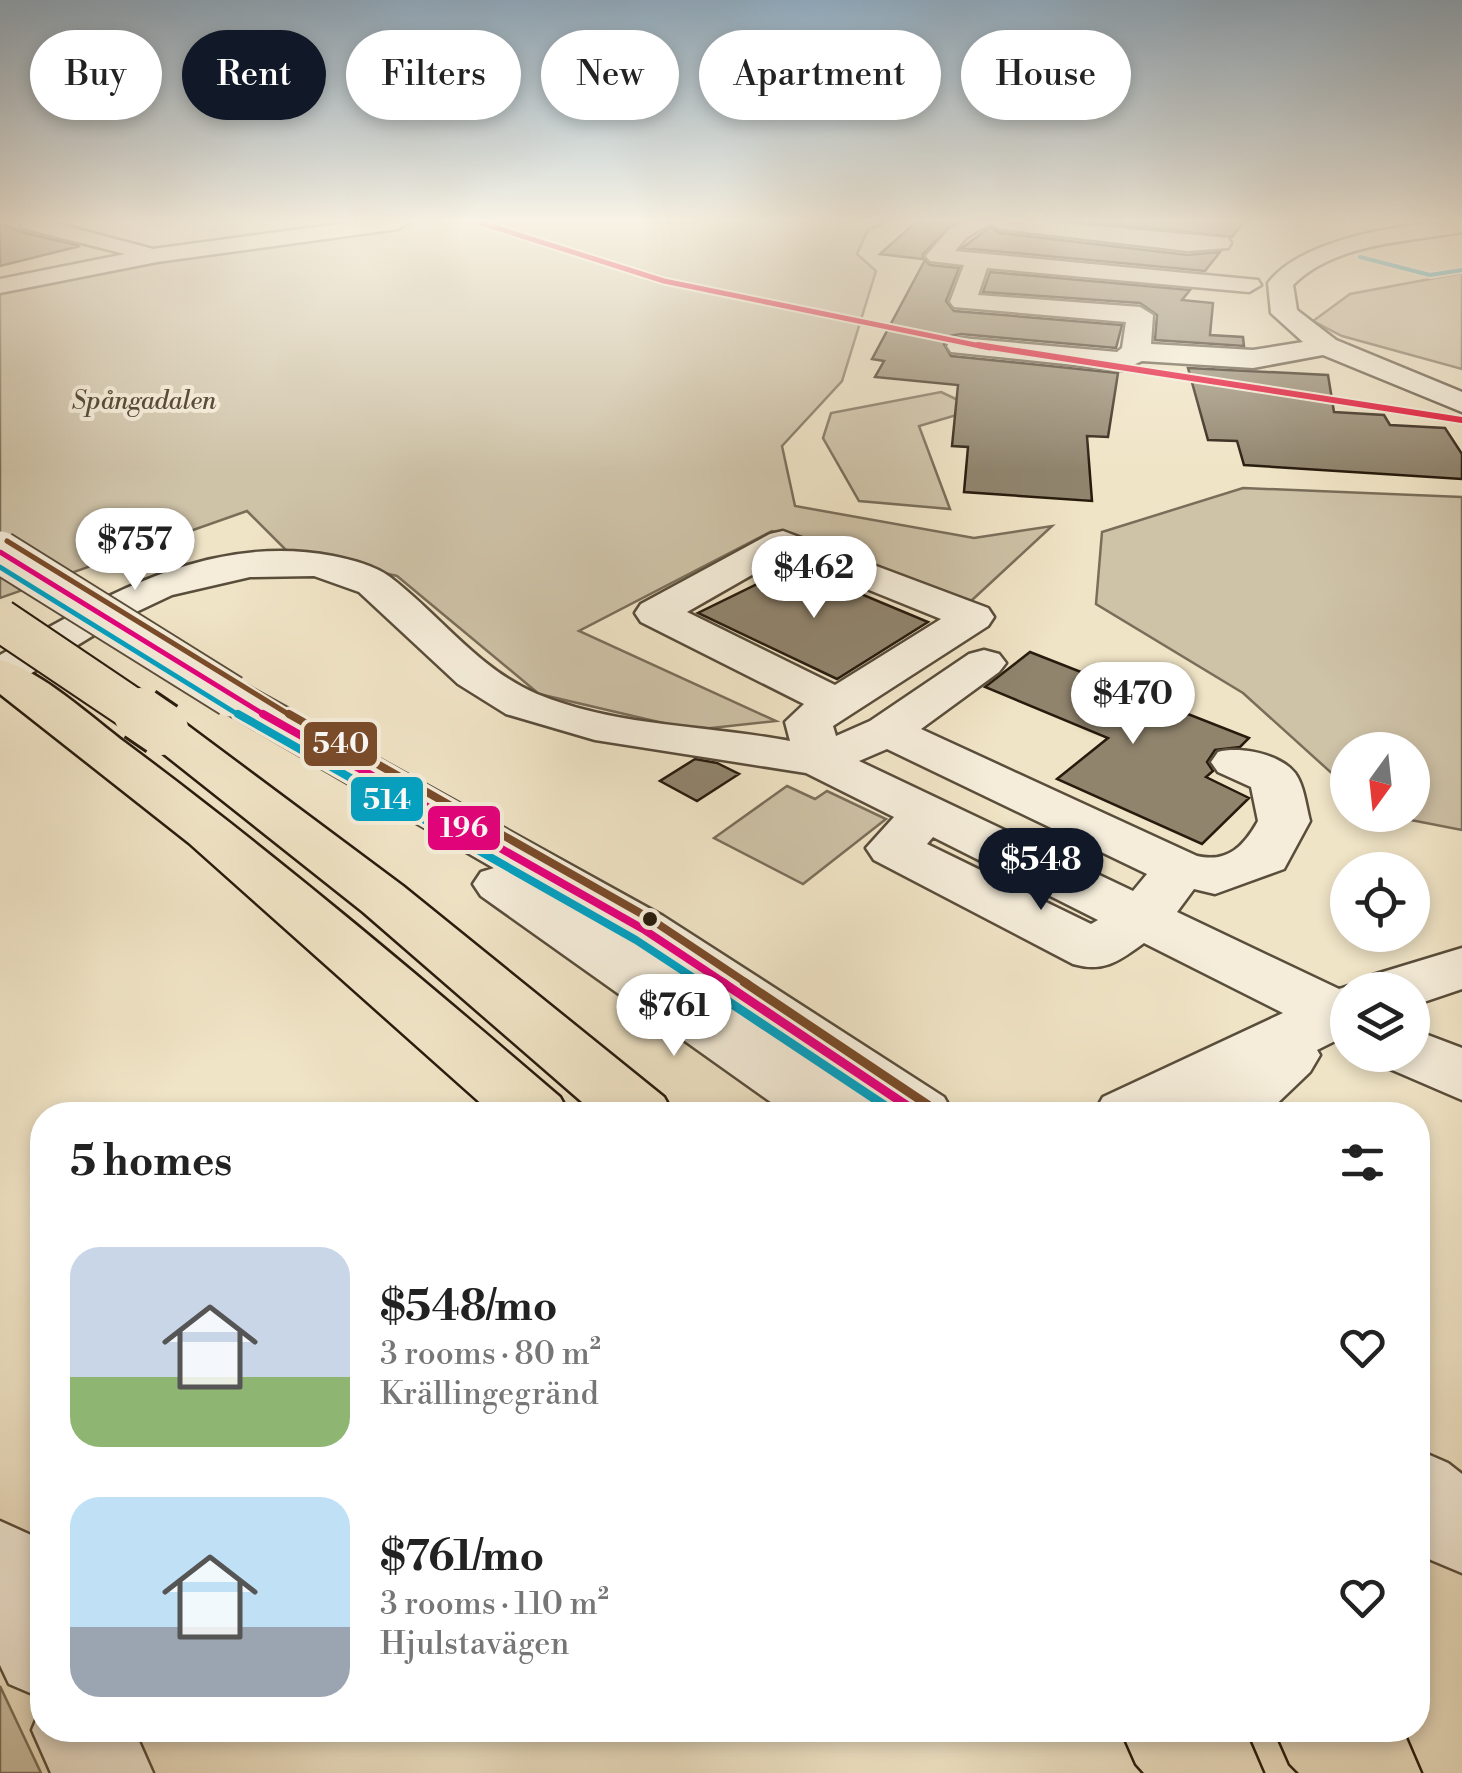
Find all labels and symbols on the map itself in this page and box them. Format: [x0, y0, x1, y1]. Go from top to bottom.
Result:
park label: Spångadalen [72, 386, 217, 417]
pin: $757 [76, 508, 194, 593]
pin: $462 [755, 536, 873, 621]
pin: $470 [1074, 662, 1192, 747]
line badge: 540 [302, 720, 379, 768]
text: 540 [313, 727, 369, 762]
north arrow [1330, 732, 1430, 832]
line badge: 514 [349, 775, 425, 823]
text: 514 [363, 783, 411, 818]
line badge: 196 [426, 804, 502, 852]
text: 196 [440, 811, 488, 846]
pin: $548 [982, 828, 1100, 913]
unlabelled marker [640, 909, 660, 929]
pin: $761 [615, 974, 733, 1059]

